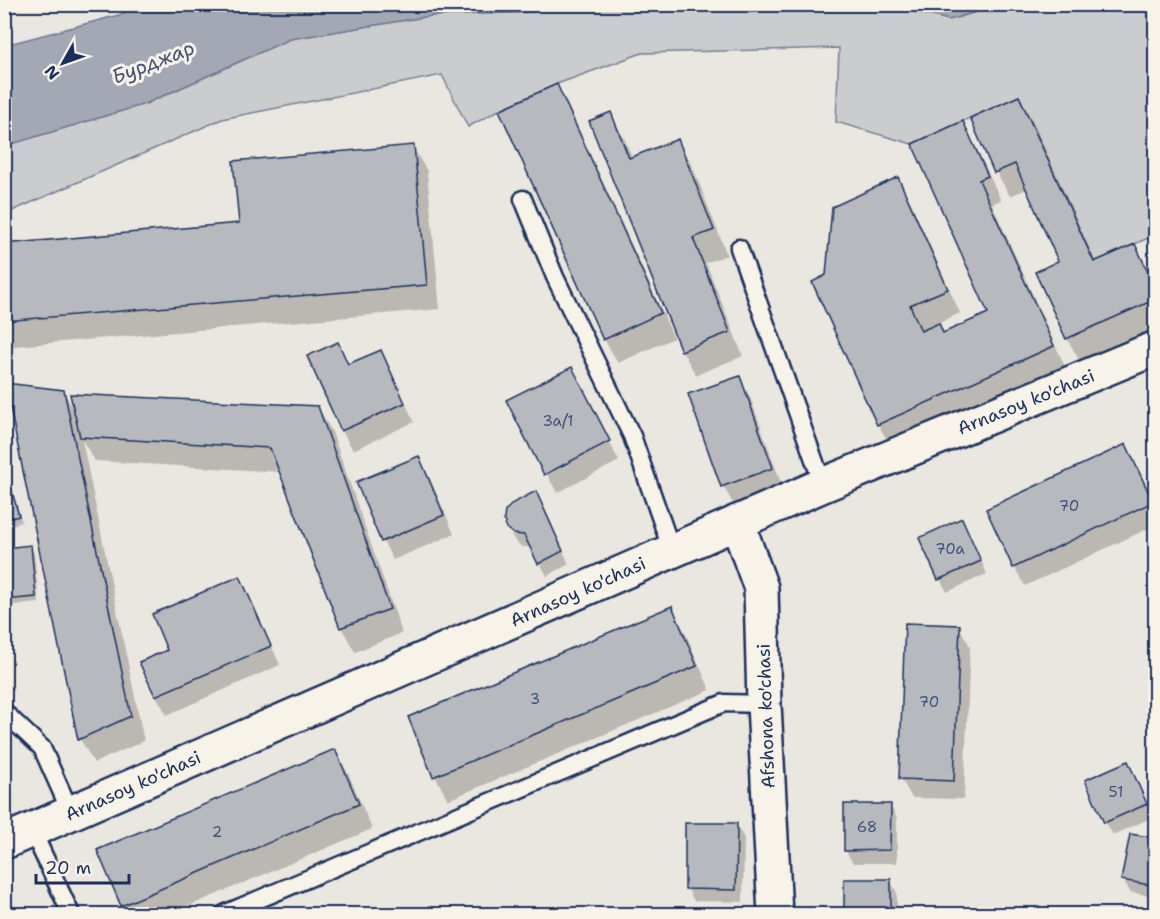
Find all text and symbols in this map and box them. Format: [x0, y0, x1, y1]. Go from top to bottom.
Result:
north arrow [33, 33, 93, 93]
water label: Бурджар [108, 34, 198, 90]
text: N [40, 61, 64, 84]
street label: Arnasoy ko'chasi [954, 364, 1098, 440]
house number: 3a/1 [542, 411, 574, 431]
house number: 70 [1059, 496, 1079, 516]
house number: 70a [935, 539, 965, 559]
street label: Arnasoy ko'chasi [506, 551, 650, 633]
street label: Afshona ko'chasi [751, 643, 781, 789]
house number: 3 [530, 689, 540, 709]
house number: 70 [919, 692, 939, 712]
street label: Arnasoy ko'chasi [61, 745, 205, 827]
house number: 51 [1109, 782, 1123, 802]
house number: 68 [857, 817, 877, 837]
house number: 2 [212, 822, 222, 842]
scale bar [36, 847, 129, 885]
text: 20 m [45, 856, 91, 880]

